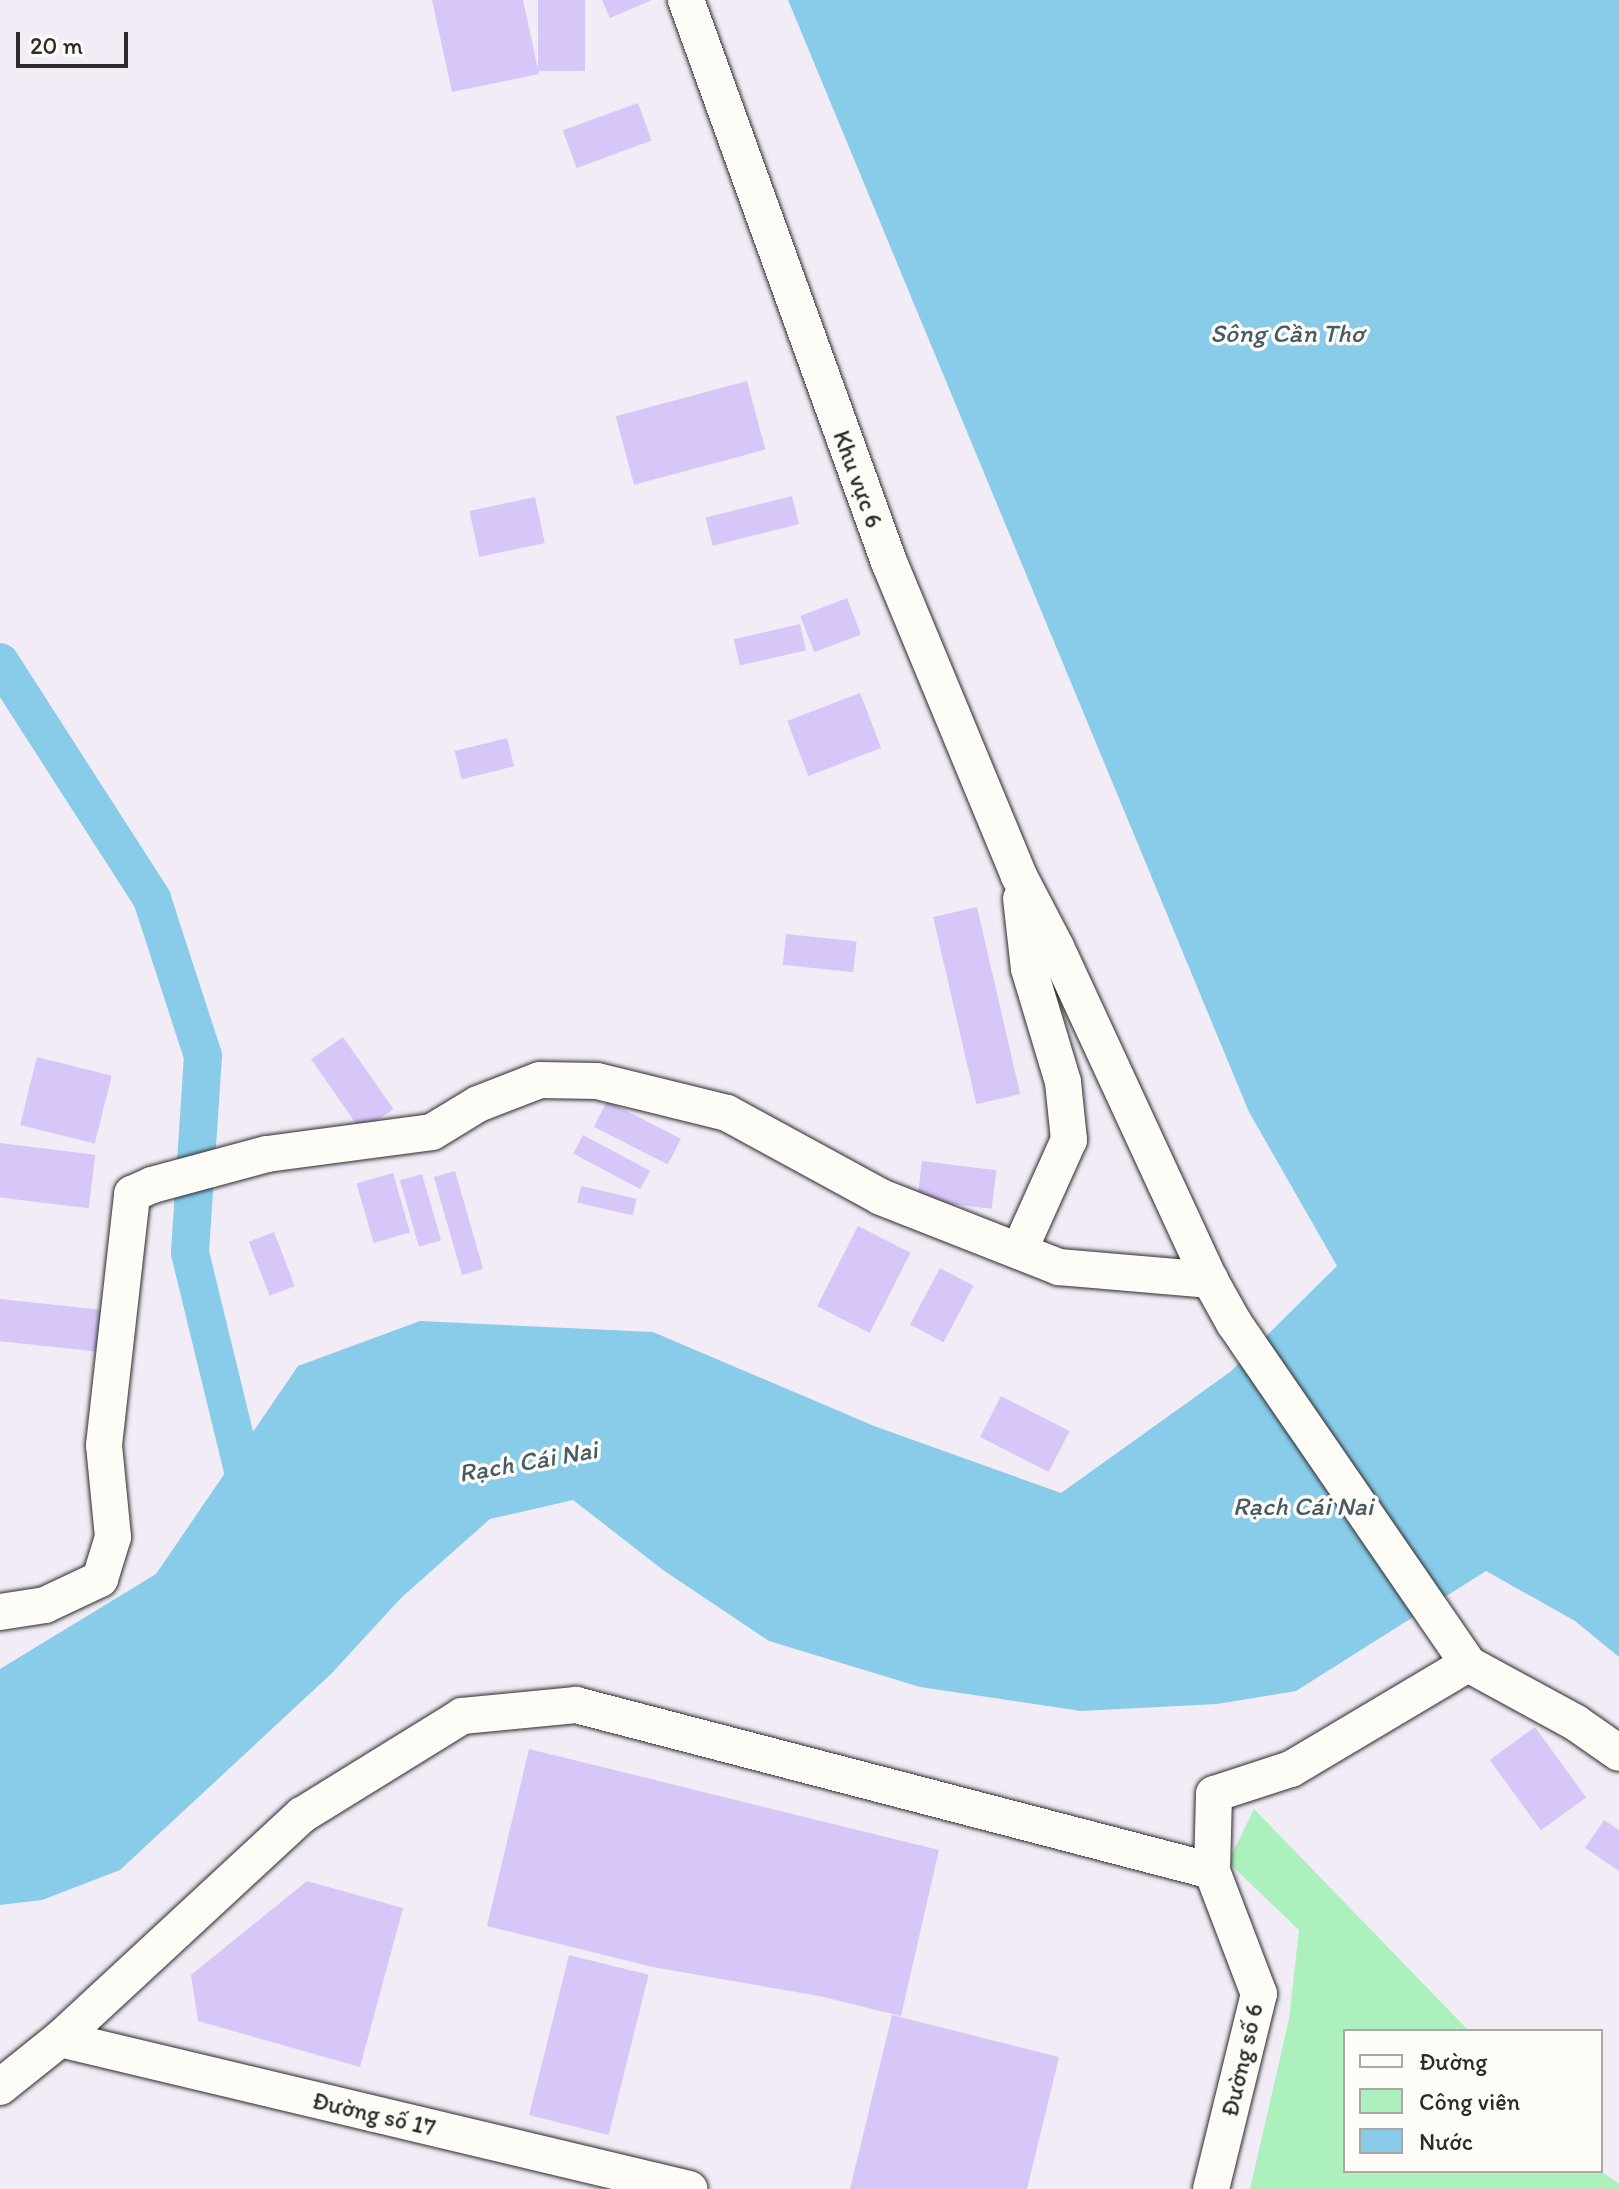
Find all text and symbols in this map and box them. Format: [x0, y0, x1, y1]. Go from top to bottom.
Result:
scale bar [20, 16, 132, 66]
text: 20 m [30, 31, 83, 60]
water label: Sông Cần Thơ [1210, 318, 1364, 350]
street label: Khu vực 6 [827, 426, 889, 532]
water label: Rạch Cái Nai [456, 1434, 600, 1490]
water label: Rạch Cái Nai [1232, 1491, 1374, 1523]
street label: Đường số 6 [1215, 2001, 1269, 2119]
legend [1343, 2029, 1603, 2173]
text: Đường [1419, 2047, 1488, 2076]
street label: Đường số 17 [310, 2086, 438, 2142]
text: Công viên [1419, 2087, 1520, 2116]
text: Nước [1419, 2127, 1473, 2156]

